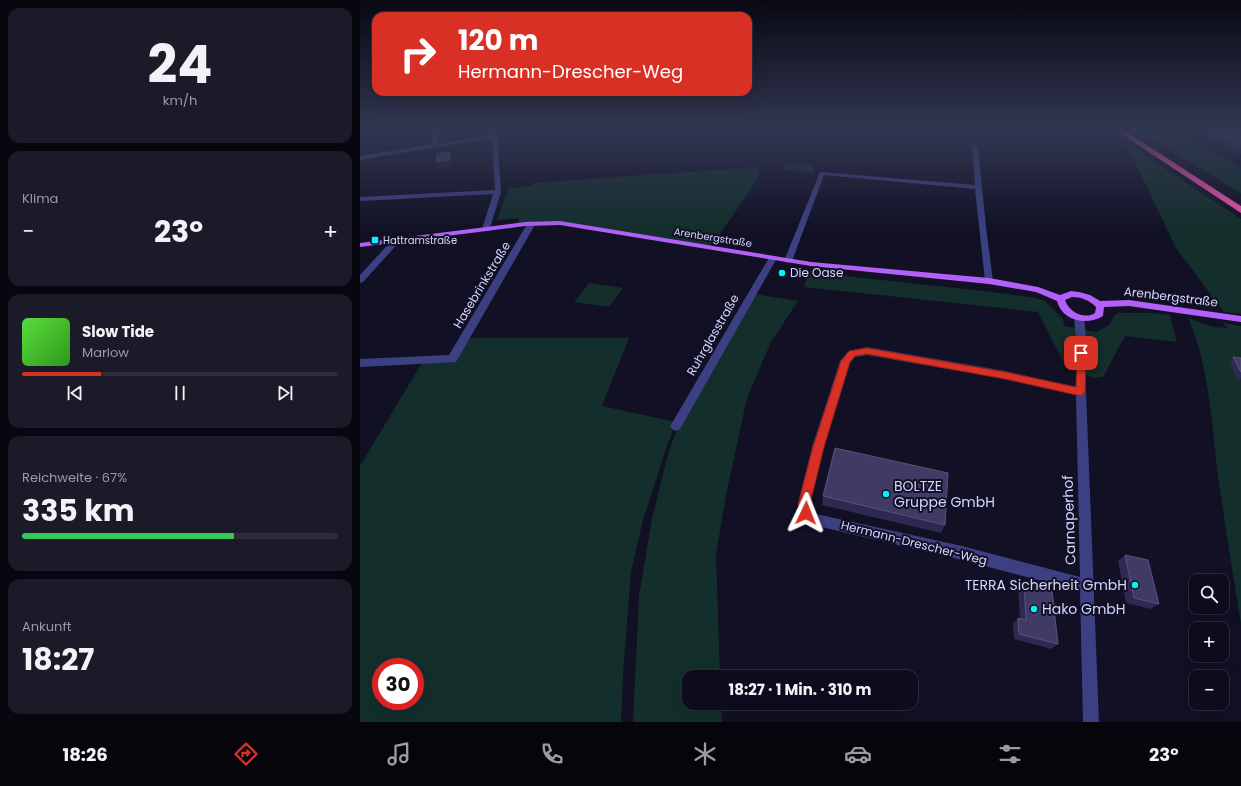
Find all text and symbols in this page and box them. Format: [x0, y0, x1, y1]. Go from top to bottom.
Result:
text: 120 m [458, 21, 538, 60]
text: 24 [148, 28, 212, 101]
icon: right [392, 28, 444, 80]
text: Hermann-Drescher-Weg [458, 59, 683, 84]
text: km/h [163, 91, 197, 110]
text: Klima [22, 189, 58, 208]
text: 23° [154, 210, 203, 253]
text: − [22, 216, 34, 247]
text: + [323, 216, 338, 247]
street label: Arenbergstraße [673, 224, 753, 251]
place label: Hattramstraße [383, 233, 457, 248]
marker: Hattramstraße [370, 235, 380, 245]
street label: Hasebrinkstraße [449, 238, 514, 331]
place label: Die Oase [790, 264, 843, 281]
marker: Die Oase [777, 268, 787, 278]
street label: Arenbergstraße [1123, 282, 1219, 311]
street label: Ruhrglasstraße [682, 291, 743, 379]
text: Slow Tide [82, 321, 154, 342]
pin [1064, 336, 1098, 370]
icon: arrive [1070, 342, 1092, 364]
text: Marlow [82, 343, 129, 362]
icon: previous [64, 382, 86, 404]
icon: pause [169, 382, 191, 404]
icon: next [274, 382, 296, 404]
text: Reichweite · 67% [22, 468, 127, 487]
street label: Carnaperhof [1057, 474, 1081, 565]
place label: BOLTZE Gruppe GmbH [894, 476, 995, 512]
text: 335 km [22, 489, 134, 532]
marker: BOLTZE Gruppe GmbH [881, 489, 891, 499]
position arrow [785, 492, 827, 534]
street label: Hermann-Drescher-Weg [839, 516, 989, 569]
map controls [1189, 574, 1229, 710]
button: search [1189, 574, 1229, 614]
place label: TERRA Sicherheit GmbH [965, 575, 1127, 595]
marker: TERRA Sicherheit GmbH [1130, 580, 1140, 590]
place label: Hako GmbH [1042, 599, 1126, 619]
marker: Hako GmbH [1029, 604, 1039, 614]
text: Ankunft [22, 617, 71, 636]
button: + [1189, 622, 1229, 662]
text: 18:27 [22, 638, 94, 681]
speed limit sign: 30 [372, 658, 424, 710]
button: − [1189, 670, 1229, 710]
text: 18:27 · 1 Min. · 310 m [729, 679, 871, 700]
icon: directions [232, 740, 260, 768]
icon: music [385, 740, 413, 768]
icon: phone [538, 740, 566, 768]
icon: climate [691, 740, 719, 768]
icon: car [844, 740, 872, 768]
icon: filters [996, 740, 1024, 768]
text: 18:26 [62, 742, 108, 767]
text: 23° [1149, 742, 1179, 767]

